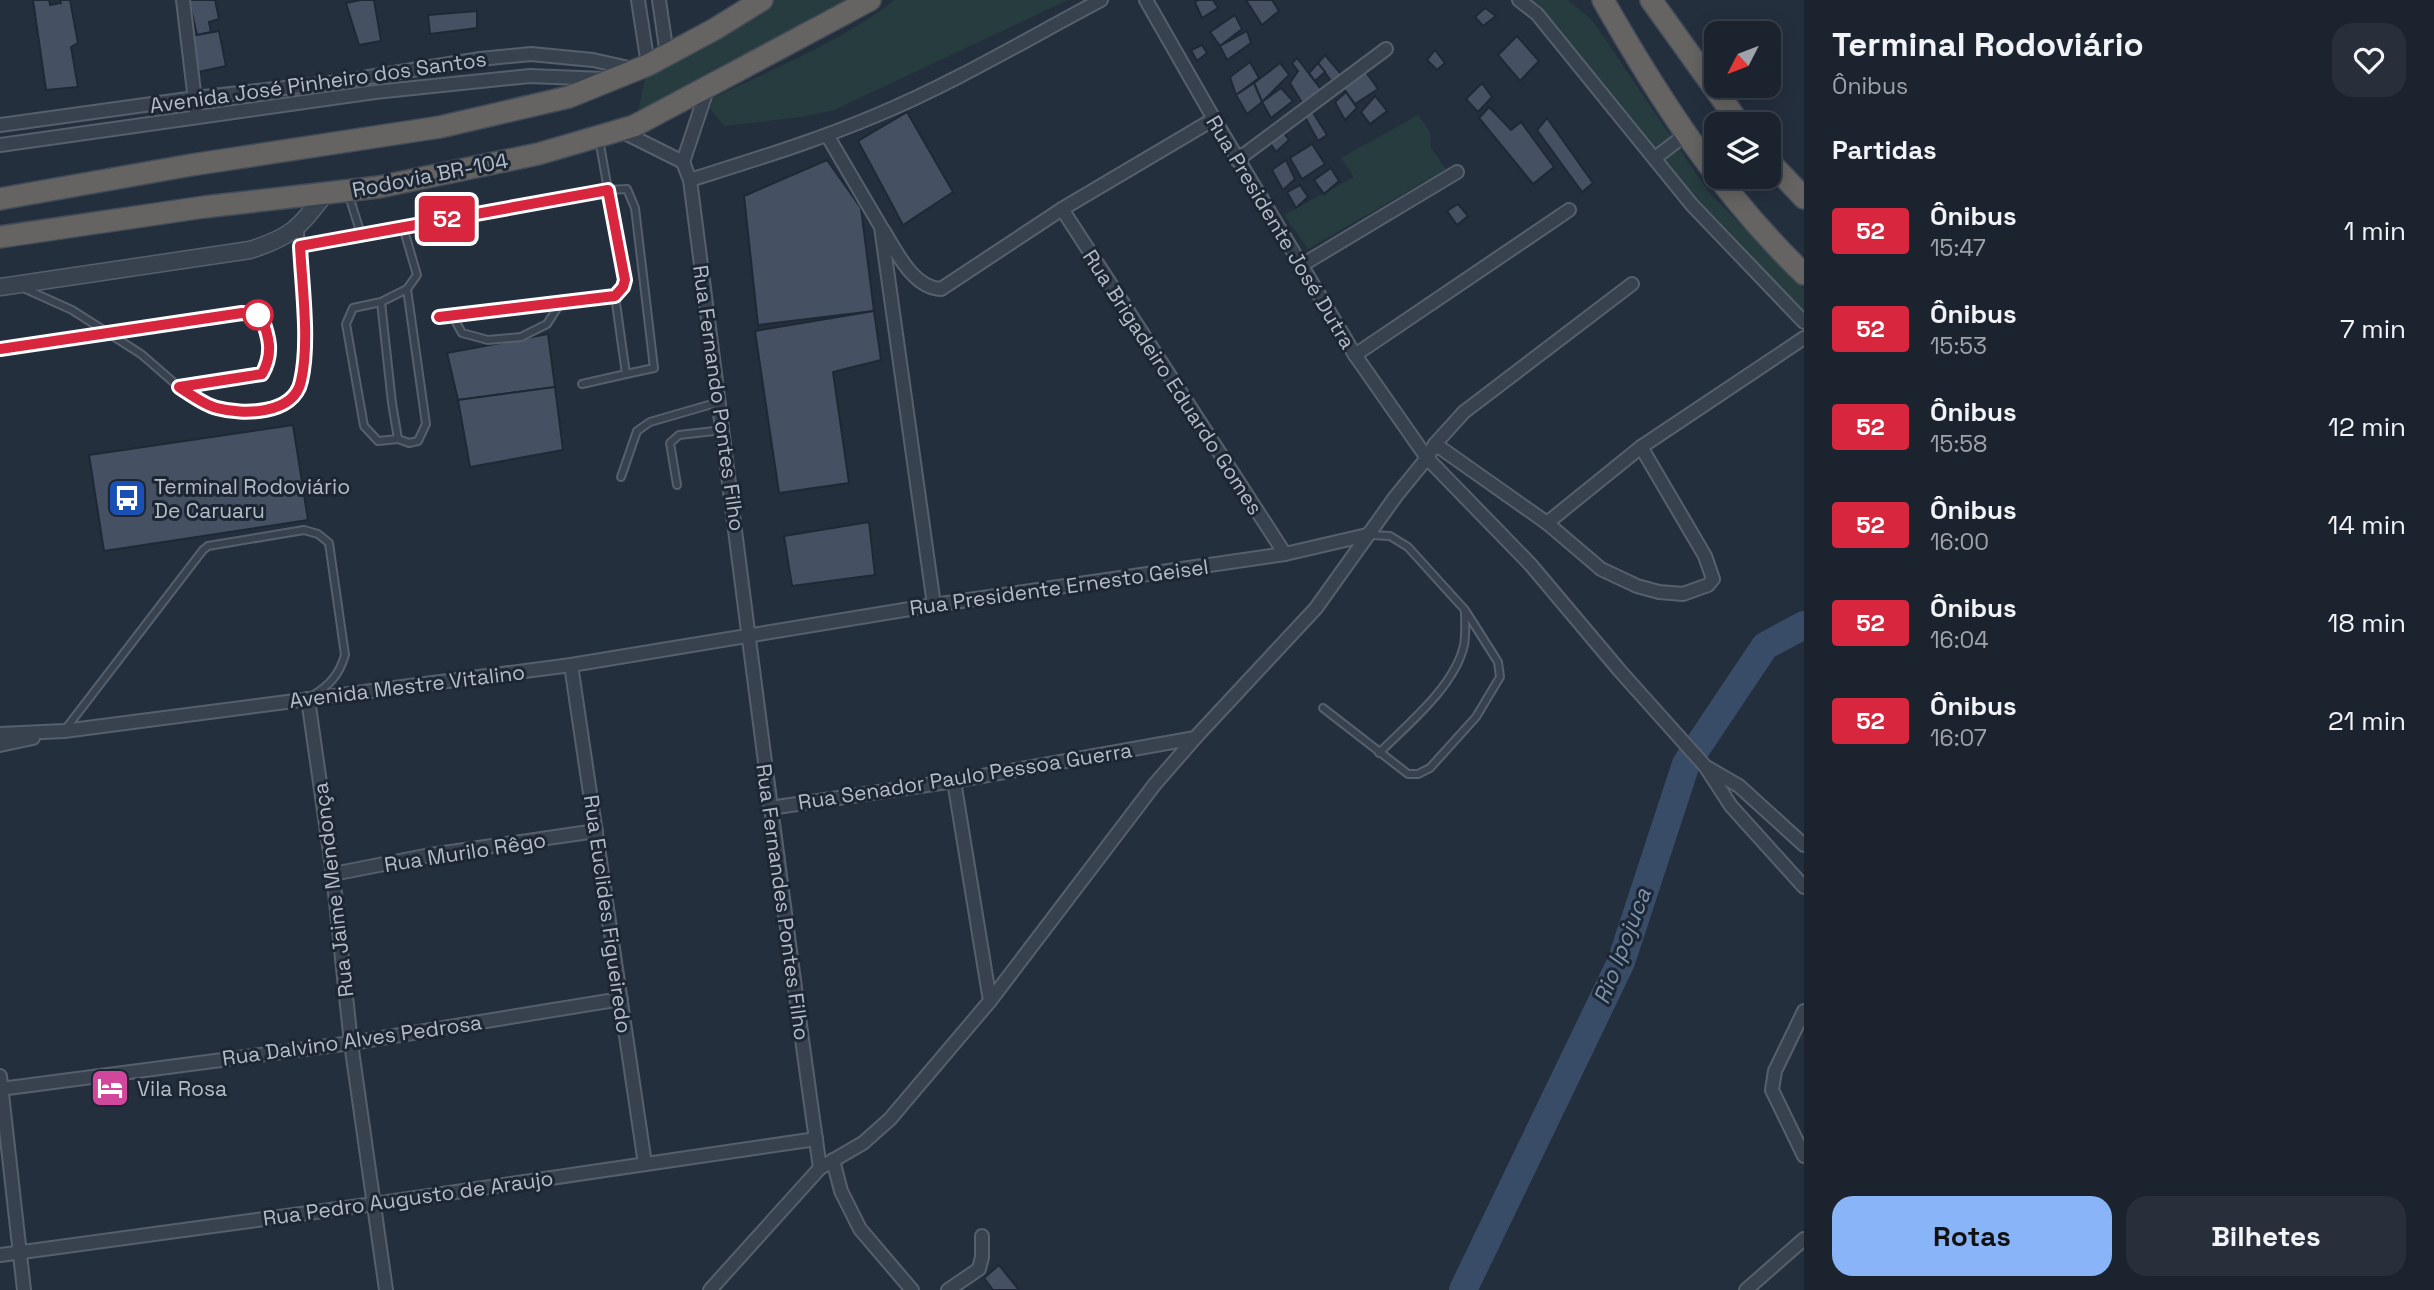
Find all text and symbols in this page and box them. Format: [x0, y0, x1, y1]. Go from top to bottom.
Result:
north arrow [1704, 21, 1782, 98]
map controls [1704, 21, 1781, 189]
button: heart [2332, 23, 2406, 97]
text: Terminal Rodoviário [1832, 24, 2144, 66]
street label: Avenida José Pinheiro dos Santos [148, 45, 488, 119]
text: Ônibus [1832, 71, 1908, 101]
street label: Rua Presidente José Dutra [1200, 110, 1362, 354]
button: layers [1704, 112, 1781, 189]
text: Partidas [1832, 133, 1937, 167]
street label: Rodovia BR-104 [350, 147, 510, 203]
line badge: 52 [416, 196, 478, 242]
text: Ônibus [1930, 199, 2017, 233]
text: 52 [433, 203, 461, 234]
text: 1 min [2344, 214, 2406, 248]
text: 52 [1856, 215, 1885, 246]
text: 15:47 [1930, 233, 1986, 263]
street label: Rua Brigadeiro Eduardo Gomes [1077, 244, 1269, 520]
street label: Rua Fernando Pontes Filho [687, 263, 751, 533]
text: Ônibus [1930, 297, 2017, 331]
unlabelled marker [243, 300, 273, 330]
text: 7 min [2340, 312, 2406, 346]
text: 52 [1856, 313, 1885, 344]
text: 15:53 [1930, 331, 1987, 361]
text: Ônibus [1930, 395, 2017, 429]
text: 12 min [2328, 410, 2406, 444]
text: 52 [1856, 411, 1885, 442]
text: 15:58 [1930, 429, 1987, 459]
place label: Terminal Rodoviário De Caruaru [154, 473, 350, 524]
bus stop icon: Terminal Rodoviário De Caruaru [106, 477, 148, 519]
text: Ônibus [1930, 493, 2017, 527]
text: 14 min [2328, 508, 2406, 542]
text: 52 [1856, 509, 1885, 540]
text: 16:00 [1930, 527, 1989, 557]
street label: Rua Presidente Ernesto Geisel [908, 553, 1210, 621]
text: Ônibus [1930, 591, 2017, 625]
text: 18 min [2328, 606, 2406, 640]
text: 52 [1856, 607, 1885, 638]
text: 16:04 [1930, 625, 1989, 655]
street label: Avenida Mestre Vitalino [288, 658, 526, 714]
text: Ônibus [1930, 689, 2017, 723]
text: 21 min [2328, 704, 2406, 738]
text: 52 [1856, 705, 1885, 736]
text: 16:07 [1930, 723, 1987, 753]
street label: Rua Senador Paulo Pessoa Guerra [796, 736, 1134, 816]
street label: Rua Fernandes Pontes Filho [750, 762, 816, 1042]
street label: Rua Jaime Mendonça [306, 781, 360, 999]
street label: Rua Euclides Figueiredo [578, 793, 638, 1035]
street label: Rua Murilo Rêgo [382, 826, 548, 878]
water label: Rio Ipojuca [1586, 883, 1658, 1008]
street label: Rua Dalvino Alves Pedrosa [220, 1008, 484, 1072]
hotel icon: Vila Rosa [89, 1067, 131, 1109]
place label: Vila Rosa [137, 1075, 227, 1102]
street label: Rua Pedro Augusto de Araujo [261, 1164, 555, 1232]
button: Rotas [1832, 1196, 2112, 1276]
button: Bilhetes [2126, 1196, 2406, 1276]

